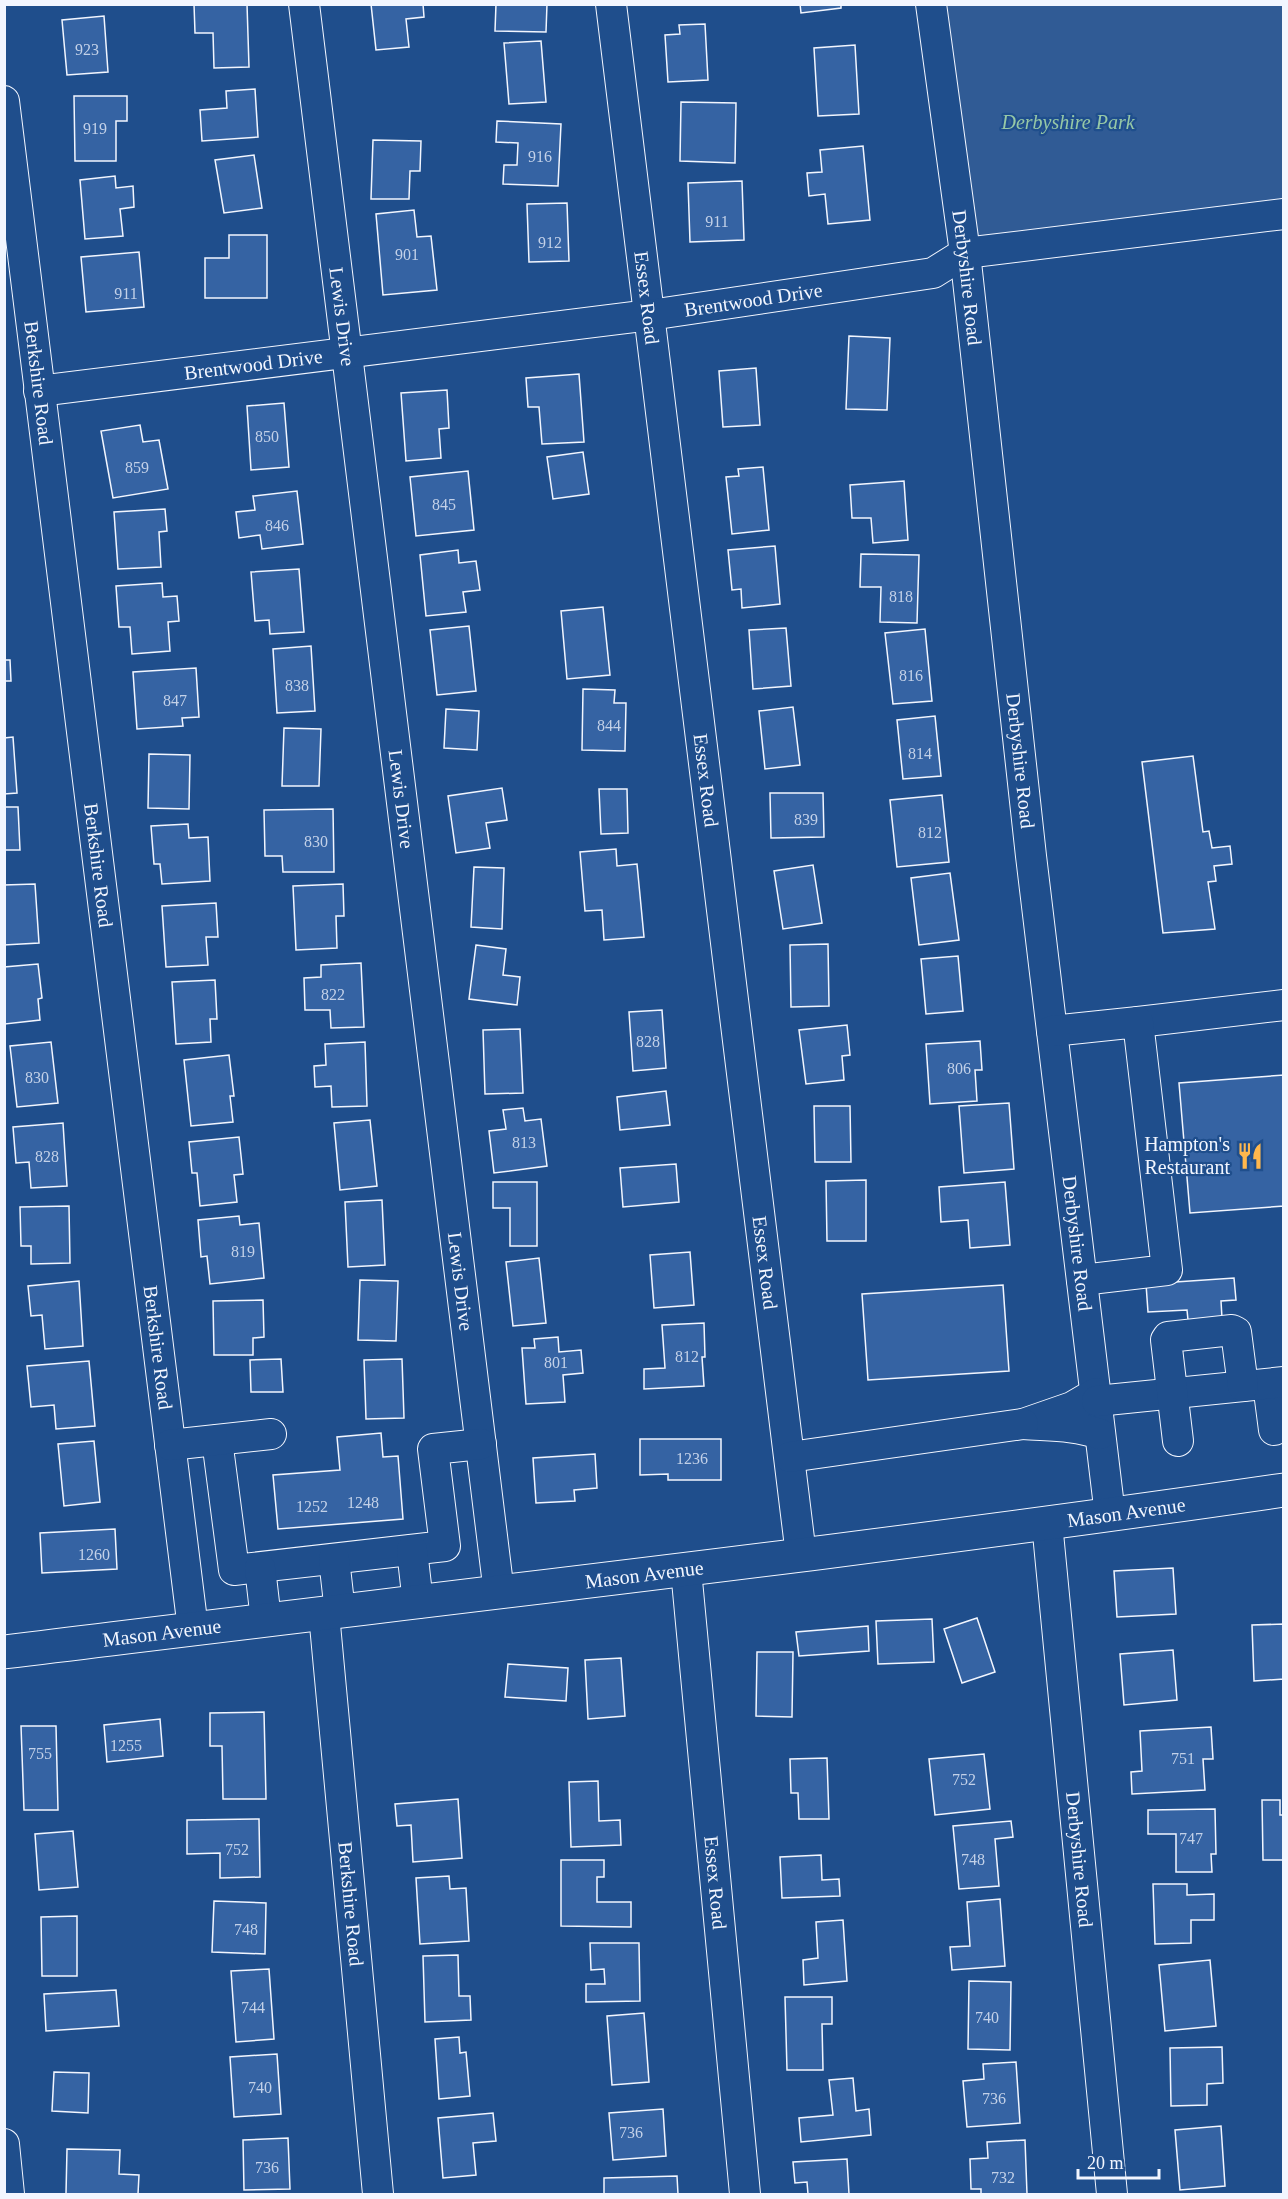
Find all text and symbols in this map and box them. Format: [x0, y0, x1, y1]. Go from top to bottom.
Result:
house number: 923 [75, 41, 99, 58]
park label: Derbyshire Park [1000, 111, 1136, 134]
house number: 919 [83, 120, 107, 137]
house number: 916 [528, 148, 552, 165]
street label: Derbyshire Road [948, 209, 986, 346]
house number: 911 [705, 213, 729, 230]
house number: 912 [538, 234, 562, 251]
house number: 901 [395, 246, 419, 263]
street label: Essex Road [630, 250, 664, 346]
street label: Lewis Drive [325, 266, 359, 367]
street label: Brentwood Drive [683, 279, 824, 321]
house number: 911 [114, 285, 138, 302]
street label: Berkshire Road [20, 319, 57, 446]
street label: Brentwood Drive [183, 345, 324, 384]
house number: 850 [255, 428, 279, 445]
house number: 859 [125, 459, 149, 476]
house number: 845 [432, 496, 456, 513]
house number: 846 [265, 517, 289, 534]
house number: 818 [889, 588, 913, 605]
house number: 816 [899, 667, 923, 684]
house number: 838 [285, 677, 309, 694]
house number: 847 [163, 692, 187, 709]
street label: Derbyshire Road [1002, 692, 1039, 830]
house number: 844 [597, 717, 621, 734]
street label: Essex Road [689, 732, 723, 828]
house number: 814 [908, 745, 932, 762]
street label: Lewis Drive [385, 748, 419, 850]
street label: Berkshire Road [80, 802, 117, 929]
house number: 839 [794, 811, 818, 828]
house number: 812 [918, 824, 942, 841]
house number: 830 [304, 833, 328, 850]
house number: 822 [321, 986, 345, 1003]
house number: 828 [636, 1033, 660, 1050]
house number: 806 [947, 1060, 971, 1077]
house number: 830 [25, 1069, 49, 1086]
place label: Hampton's Restaurant [1144, 1133, 1230, 1178]
house number: 813 [512, 1134, 536, 1151]
restaurant icon: Hampton's Restaurant [1235, 1141, 1265, 1171]
house number: 828 [35, 1148, 59, 1165]
street label: Derbyshire Road [1058, 1174, 1096, 1312]
street label: Essex Road [749, 1215, 782, 1311]
street label: Lewis Drive [444, 1231, 478, 1332]
house number: 819 [231, 1243, 255, 1260]
street label: Berkshire Road [140, 1284, 177, 1411]
house number: 812 [675, 1348, 699, 1365]
house number: 801 [544, 1354, 568, 1371]
house number: 1236 [676, 1450, 708, 1467]
street label: Mason Avenue [1066, 1493, 1187, 1531]
house number: 1248 [347, 1494, 379, 1511]
house number: 1252 [296, 1498, 328, 1515]
house number: 1260 [78, 1546, 110, 1563]
street label: Mason Avenue [584, 1556, 705, 1593]
street label: Mason Avenue [101, 1615, 222, 1651]
house number: 1255 [110, 1737, 142, 1754]
house number: 755 [28, 1745, 52, 1762]
house number: 751 [1171, 1750, 1195, 1767]
house number: 752 [952, 1771, 976, 1788]
street label: Derbyshire Road [1062, 1791, 1097, 1928]
house number: 747 [1179, 1830, 1203, 1847]
street label: Essex Road [700, 1835, 731, 1930]
street label: Berkshire Road [334, 1840, 368, 1967]
house number: 752 [225, 1841, 249, 1858]
house number: 748 [961, 1851, 985, 1868]
house number: 748 [234, 1921, 258, 1938]
house number: 744 [241, 1999, 265, 2016]
house number: 740 [975, 2009, 999, 2026]
house number: 740 [248, 2079, 272, 2096]
house number: 736 [982, 2090, 1006, 2107]
house number: 736 [619, 2124, 643, 2141]
scale bar [1078, 2142, 1159, 2180]
text: 20 m [1087, 2153, 1124, 2173]
house number: 736 [255, 2159, 279, 2176]
house number: 732 [991, 2169, 1015, 2186]

